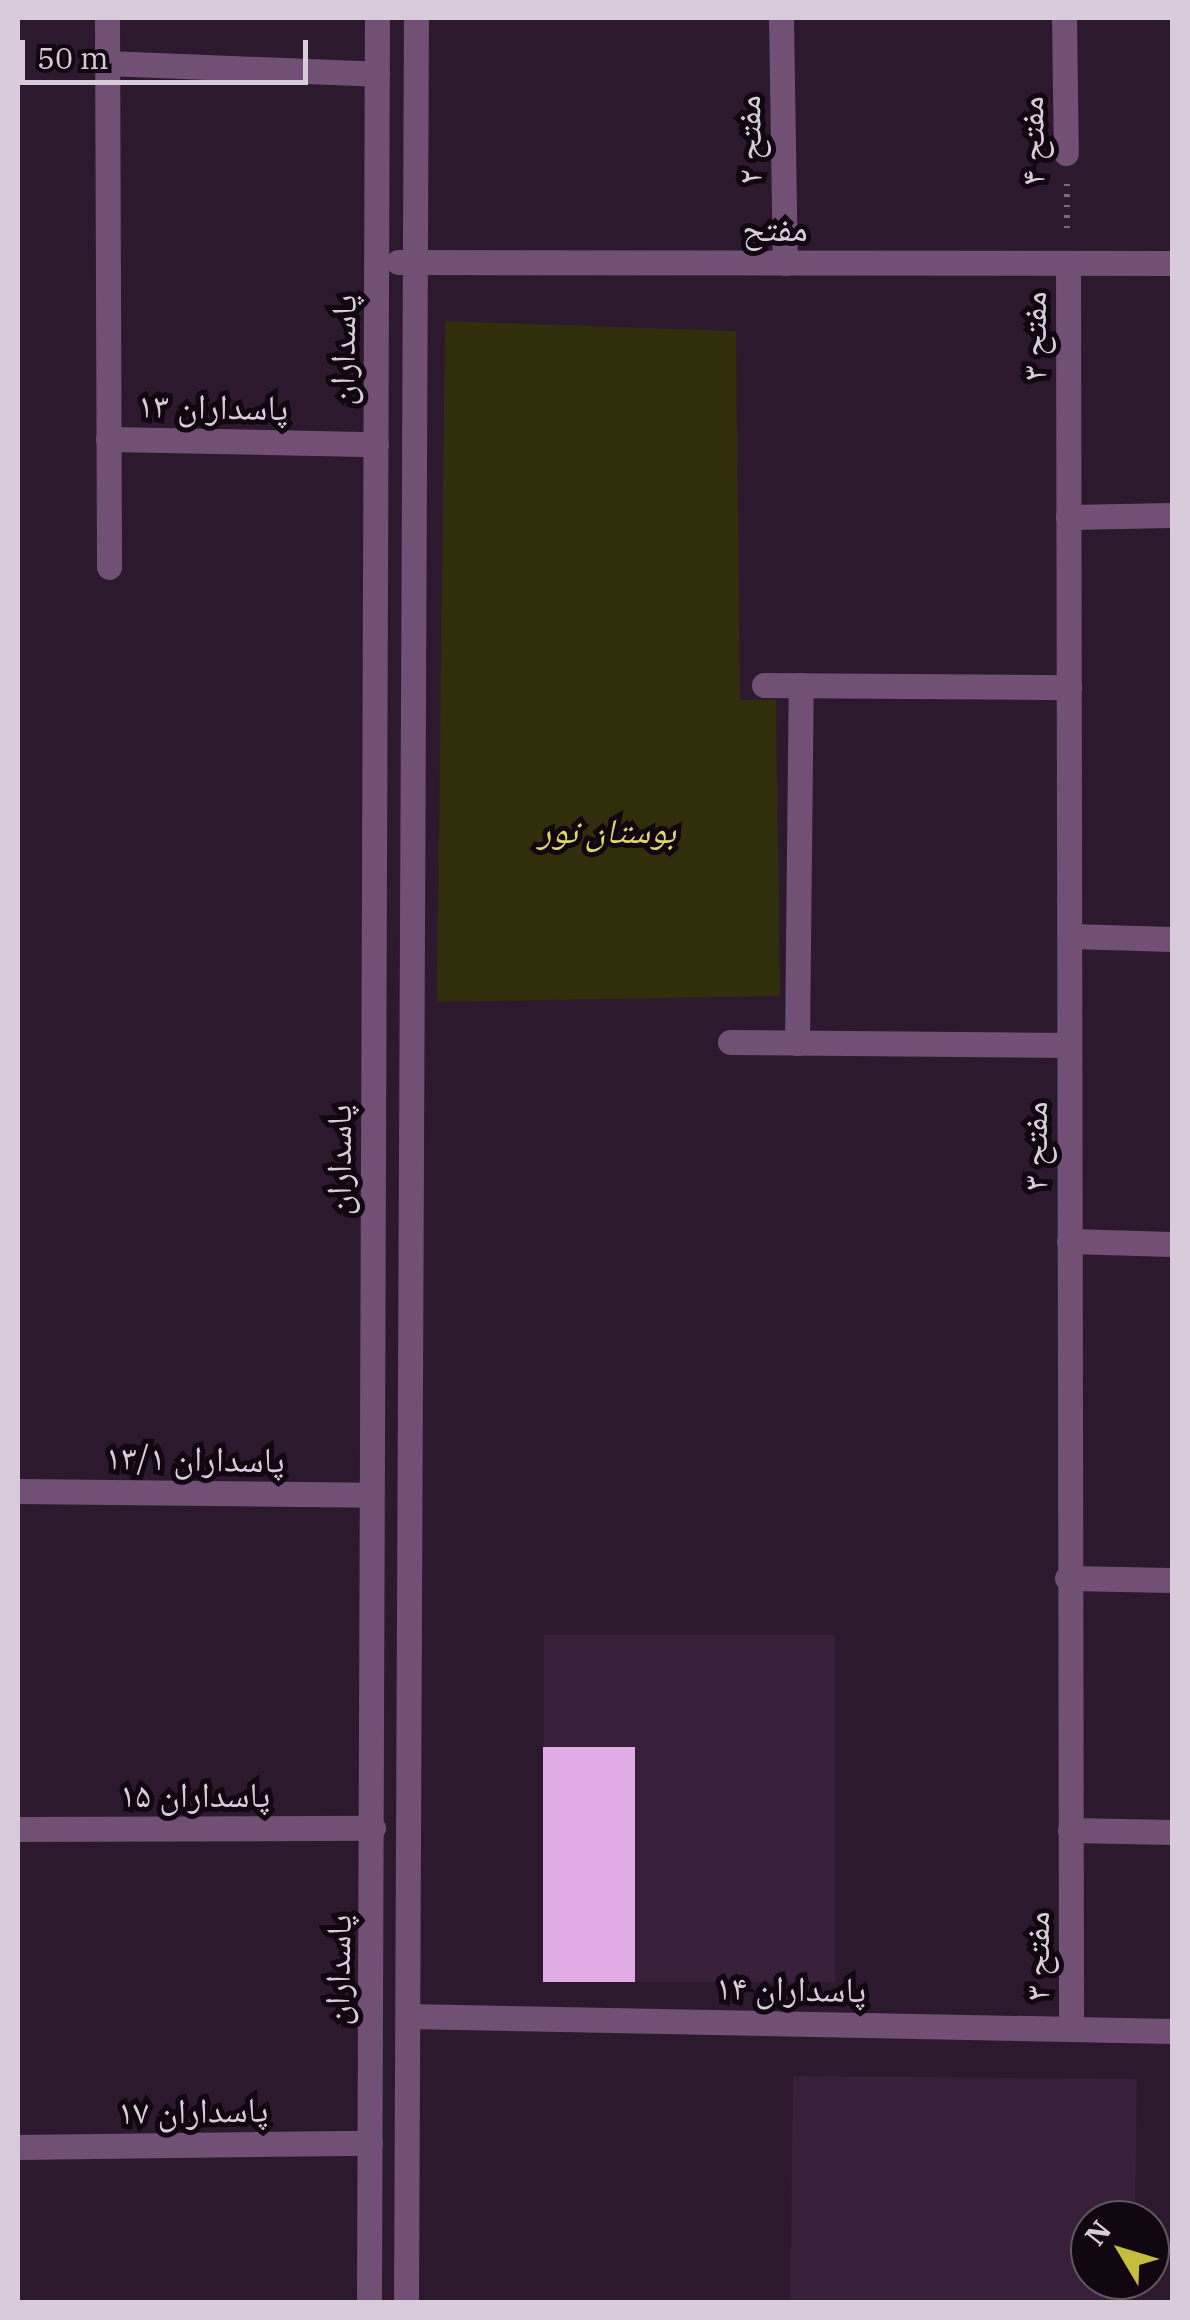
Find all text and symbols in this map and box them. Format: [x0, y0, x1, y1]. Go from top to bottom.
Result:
scale bar [25, 20, 312, 82]
text: 50 m [37, 38, 109, 77]
street label: مفتح ۲ [726, 95, 770, 185]
street label: مفتح ۴ [1009, 96, 1053, 186]
street label: مفتح [742, 207, 808, 249]
street label: مفتح ۳ [1012, 291, 1054, 381]
street label: پاسداران [320, 294, 364, 406]
street label: پاسداران ۱۳ [137, 384, 289, 428]
park label: بوستان نور [538, 809, 676, 851]
street label: مفتح ۳ [1013, 1101, 1055, 1191]
street label: پاسداران [317, 1104, 359, 1216]
street label: پاسداران ۱۳/۱ [105, 1435, 285, 1481]
street label: پاسداران ۱۵ [120, 1773, 270, 1815]
street label: مفتح ۳ [1015, 1911, 1057, 2001]
street label: پاسداران [315, 1914, 359, 2026]
street label: پاسداران ۱۴ [715, 1966, 867, 2010]
street label: پاسداران ۱۷ [117, 2088, 269, 2132]
north arrow [1070, 2200, 1170, 2300]
text: N [1076, 2212, 1119, 2253]

